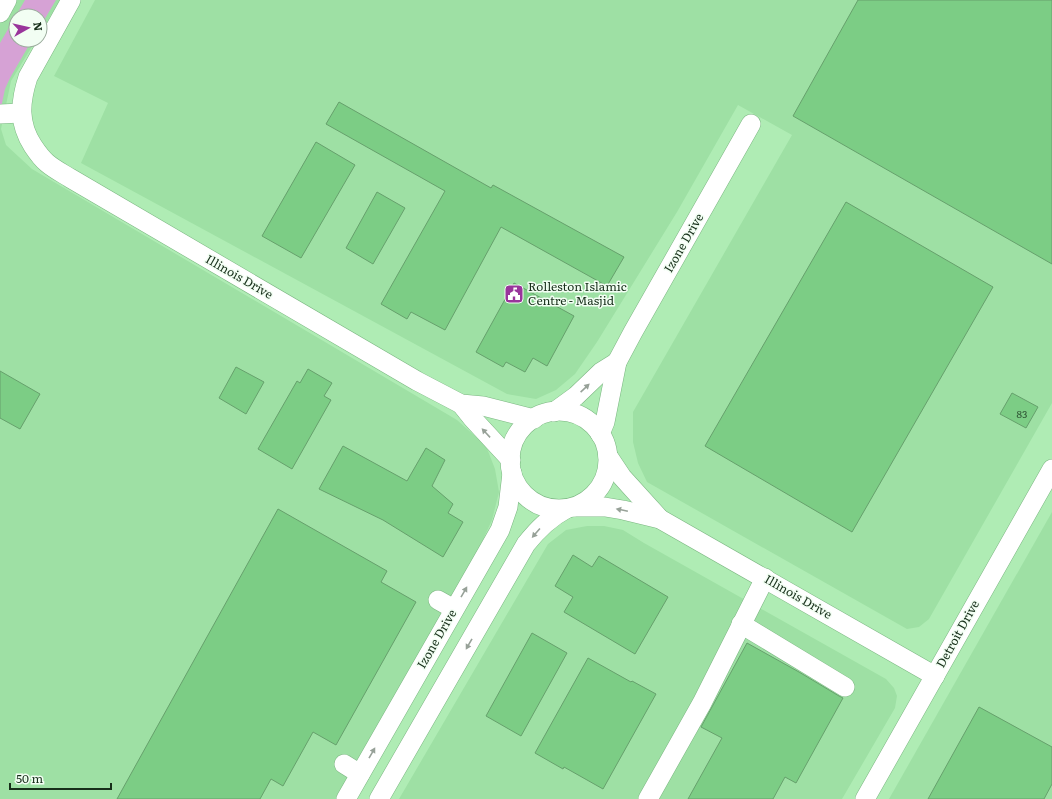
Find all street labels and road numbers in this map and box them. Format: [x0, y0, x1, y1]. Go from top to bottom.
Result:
street label: Izone Drive [659, 210, 707, 275]
street label: Illinois Drive [202, 250, 277, 303]
street label: Illinois Drive [761, 570, 836, 623]
street label: Detroit Drive [931, 596, 983, 671]
street label: Izone Drive [412, 606, 460, 671]

